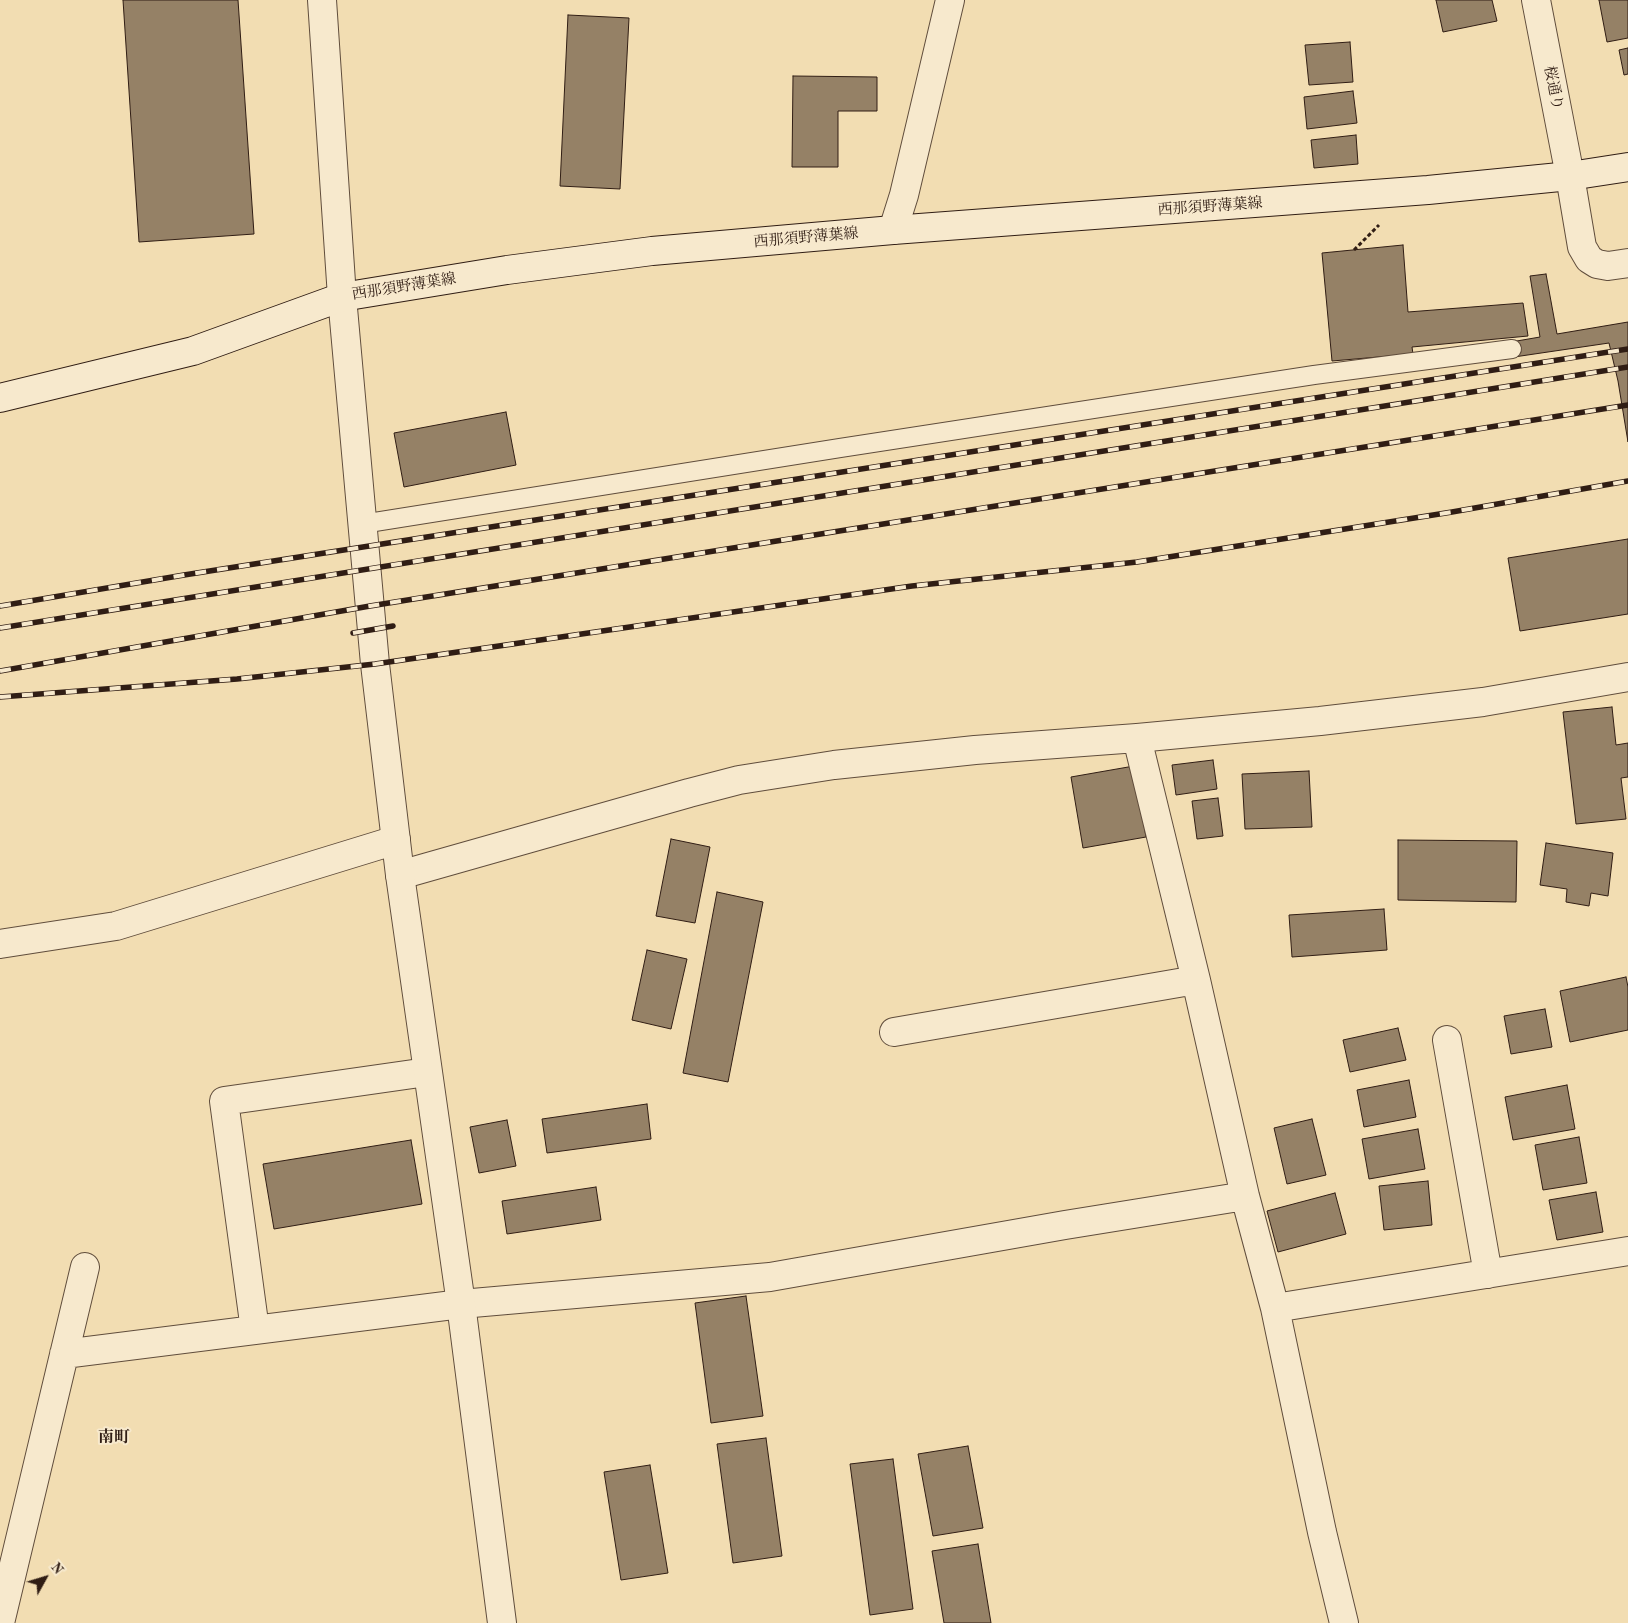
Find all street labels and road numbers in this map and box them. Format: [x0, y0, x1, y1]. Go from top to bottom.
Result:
street label: 桜通り [1540, 64, 1566, 112]
street label: 西那須野薄葉線 [1157, 194, 1263, 220]
street label: 西那須野薄葉線 [753, 224, 859, 252]
street label: 西那須野薄葉線 [351, 270, 457, 304]

